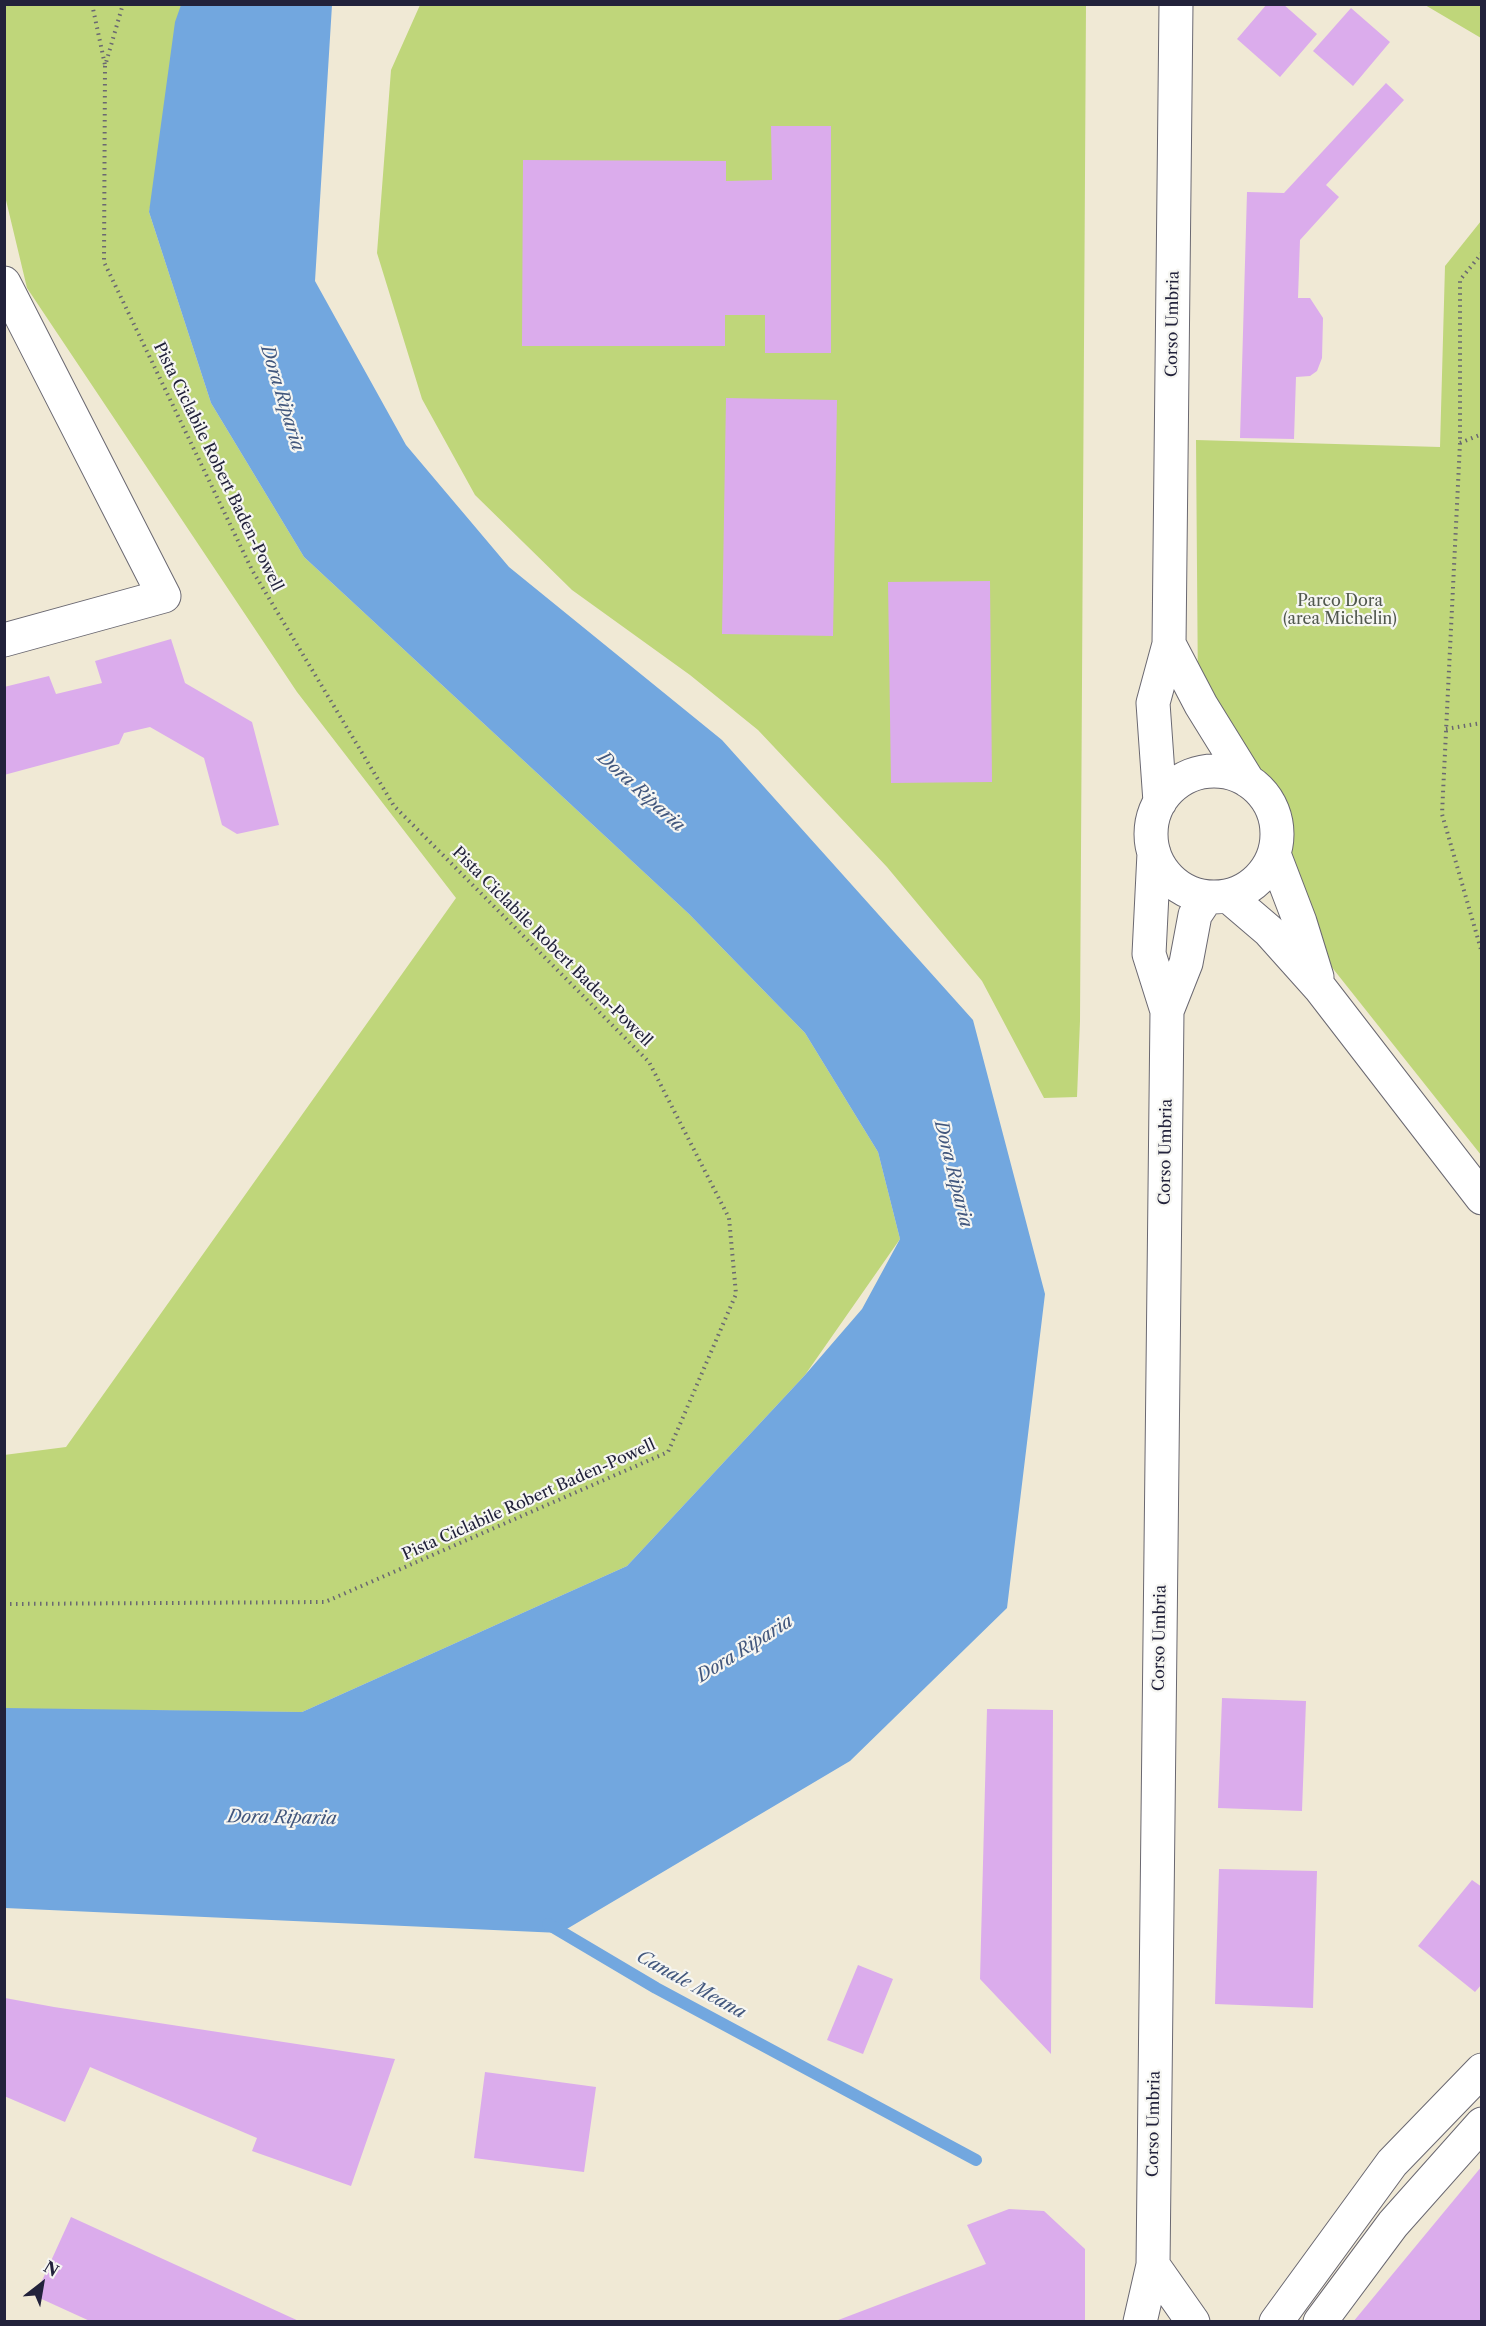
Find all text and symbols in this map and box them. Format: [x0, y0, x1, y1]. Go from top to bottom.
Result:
street label: Corso Umbria [1162, 271, 1184, 377]
street label: Pista Ciclabile Robert Baden-Powell [149, 339, 287, 595]
water label: Dora Riparia [256, 342, 308, 454]
park label: Parco Dora (area Michelin) [1283, 591, 1397, 629]
water label: Dora Riparia [593, 747, 689, 837]
street label: Pista Ciclabile Robert Baden-Powell [448, 843, 656, 1051]
street label: Corso Umbria [1155, 1099, 1177, 1205]
water label: Dora Riparia [929, 1118, 977, 1230]
street label: Pista Ciclabile Robert Baden-Powell [400, 1435, 658, 1565]
street label: Corso Umbria [1149, 1585, 1171, 1691]
water label: Dora Riparia [693, 1611, 797, 1687]
water label: Dora Riparia [227, 1806, 337, 1830]
water label: Canale Meana [633, 1946, 749, 2024]
street label: Corso Umbria [1143, 2071, 1165, 2177]
north arrow [12, 2254, 72, 2314]
text: N [40, 2256, 62, 2281]

